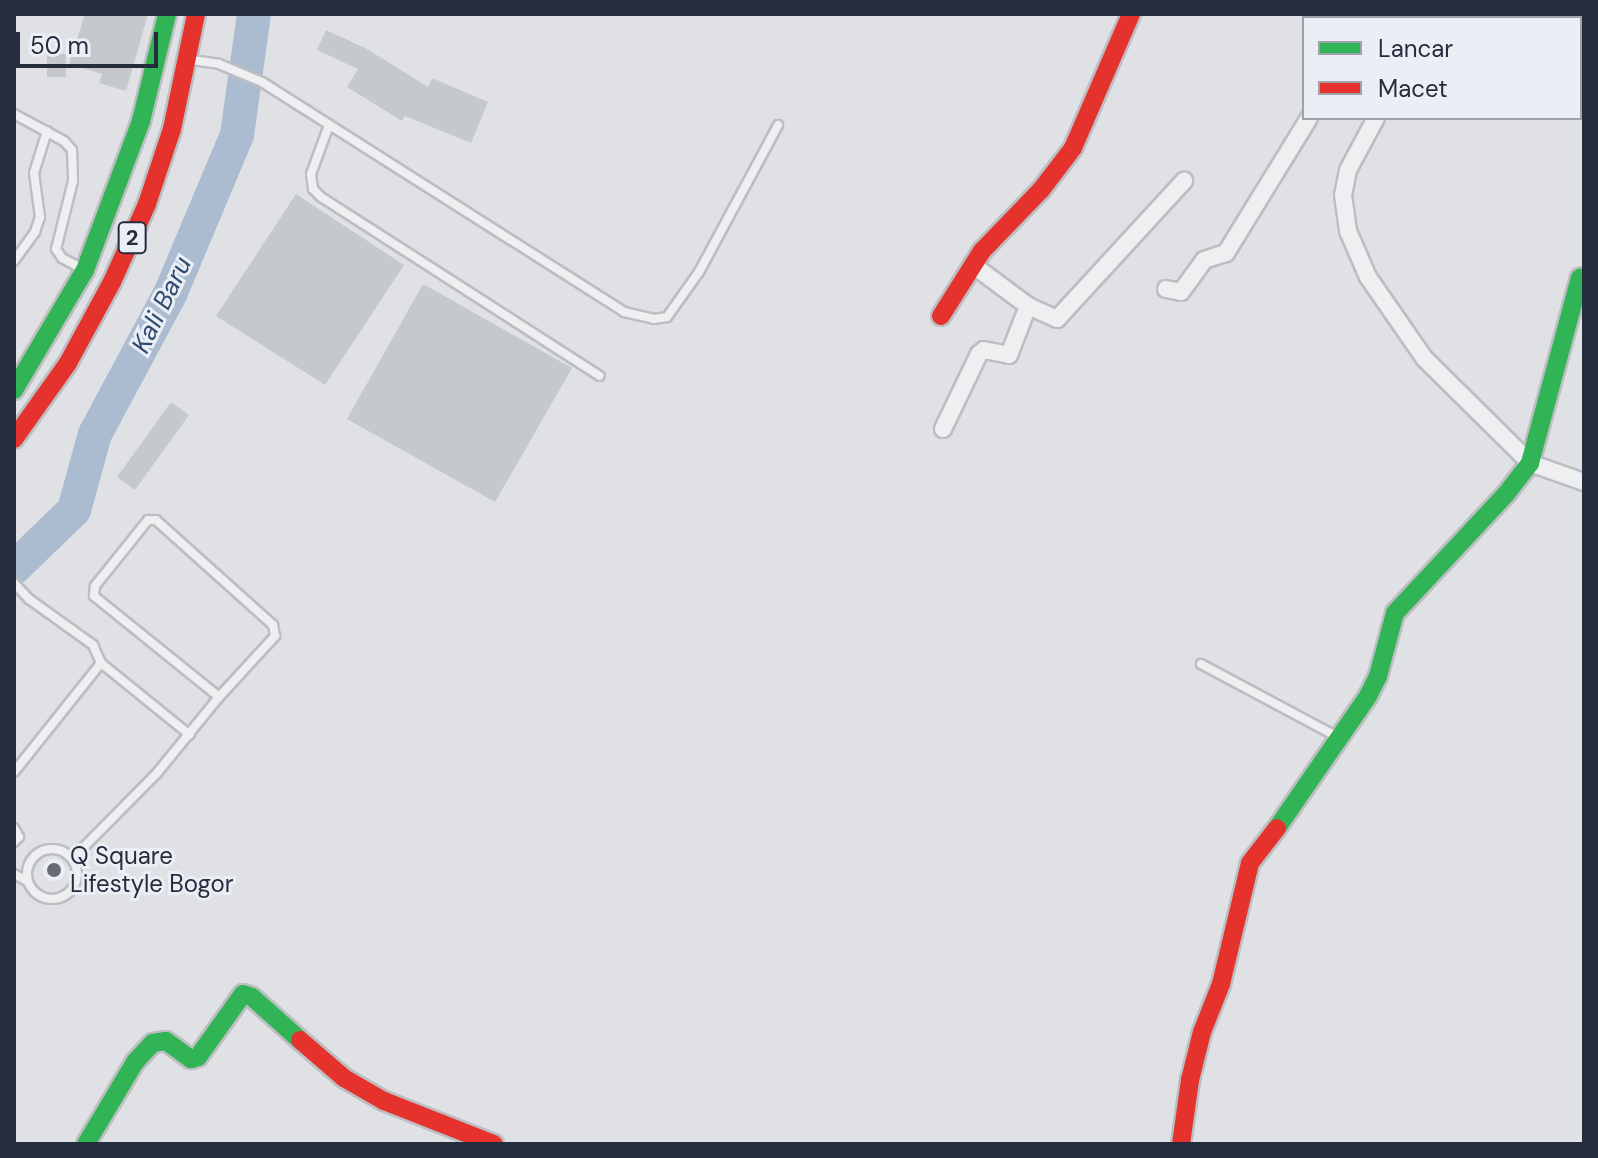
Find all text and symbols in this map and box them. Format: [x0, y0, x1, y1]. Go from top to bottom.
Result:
scale bar [20, 16, 162, 66]
legend [1302, 16, 1582, 120]
text: 50 m [30, 30, 89, 61]
text: Lancar [1378, 33, 1453, 64]
text: Macet [1378, 73, 1448, 104]
road number: 2 [116, 220, 148, 256]
water label: Kali Baru [125, 252, 199, 358]
place label: Q Square Lifestyle Bogor [70, 842, 234, 898]
marker: Q Square Lifestyle Bogor [45, 861, 63, 879]

